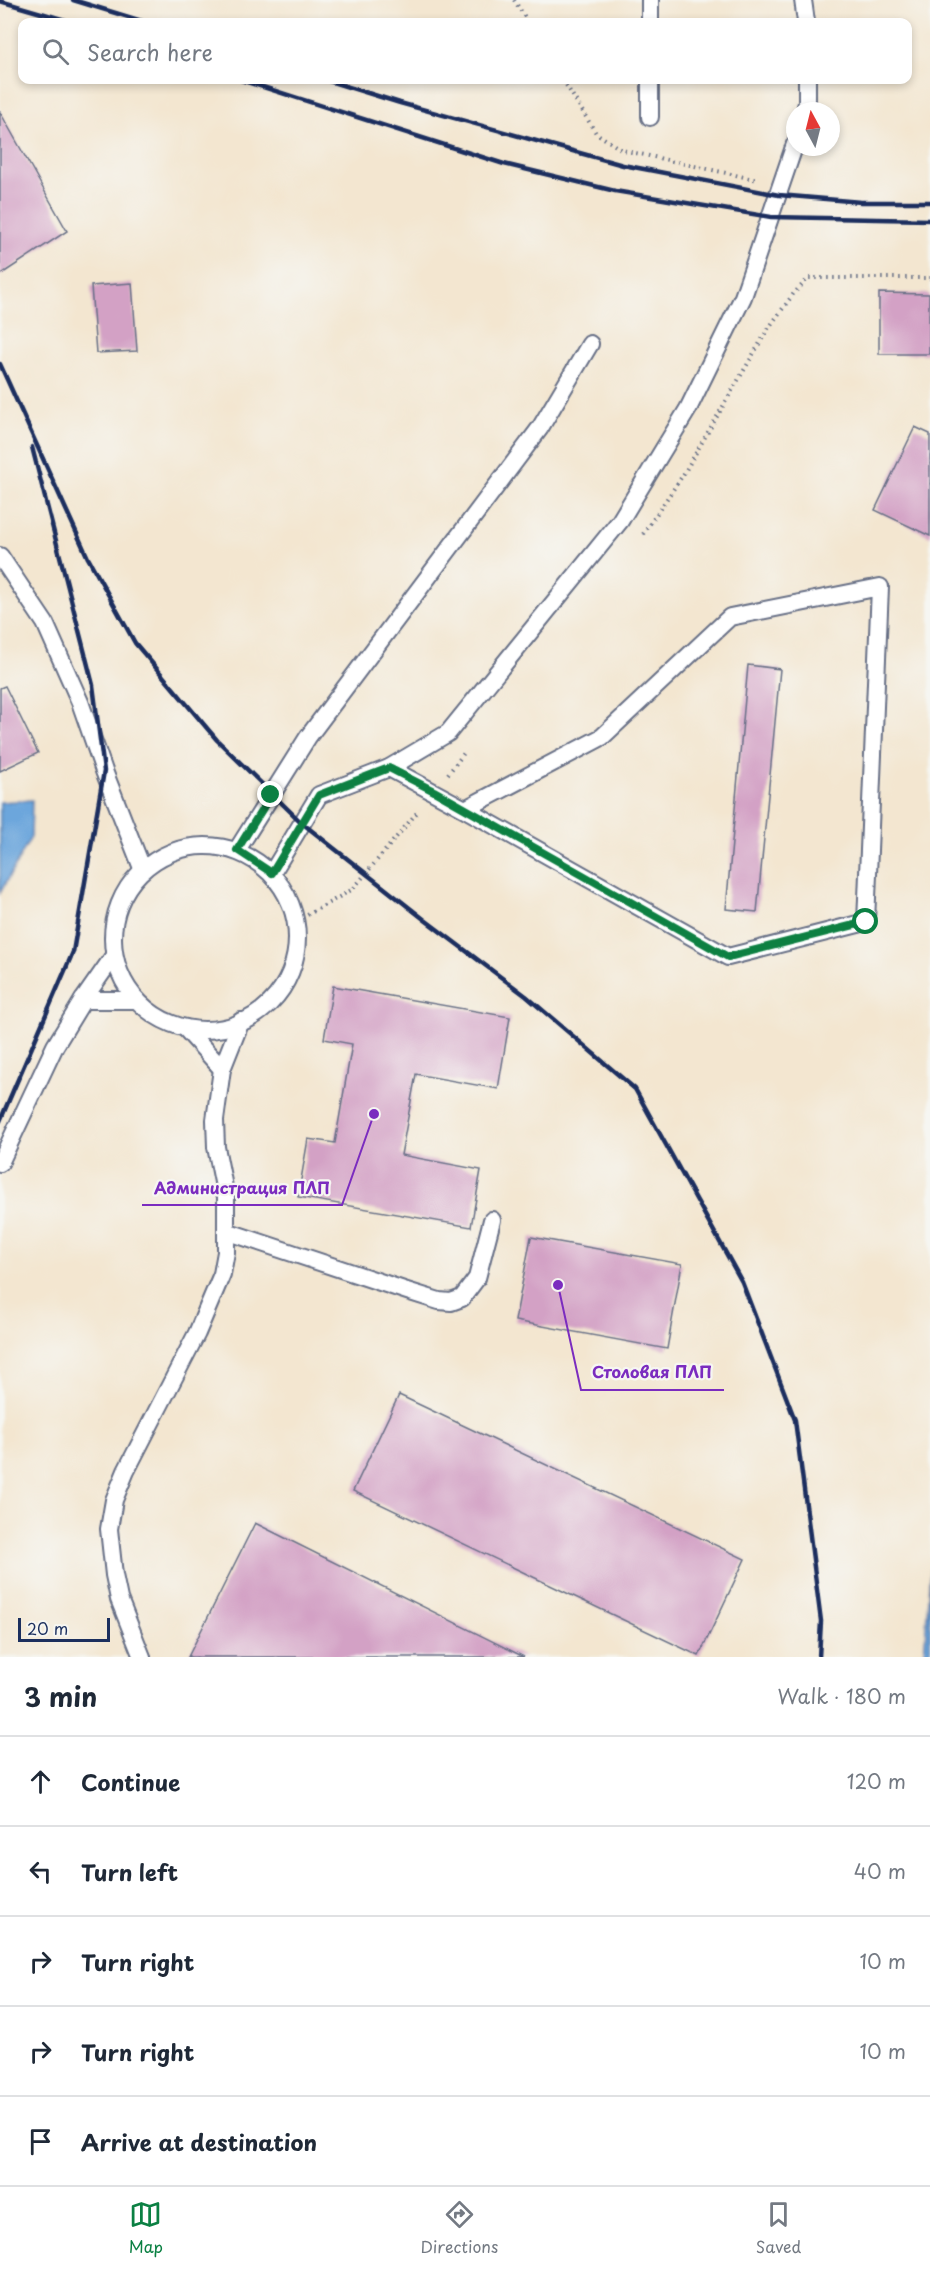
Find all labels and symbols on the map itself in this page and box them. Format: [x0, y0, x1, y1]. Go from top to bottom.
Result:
north arrow [786, 102, 840, 156]
route end [257, 781, 283, 807]
route start [852, 908, 878, 934]
callout: Администрация ПЛП [142, 1171, 342, 1205]
text: Администрация ПЛП [154, 1175, 330, 1199]
callout: Столовая ПЛП [581, 1356, 724, 1390]
text: Столовая ПЛП [592, 1359, 712, 1383]
scale bar [18, 1615, 110, 1642]

